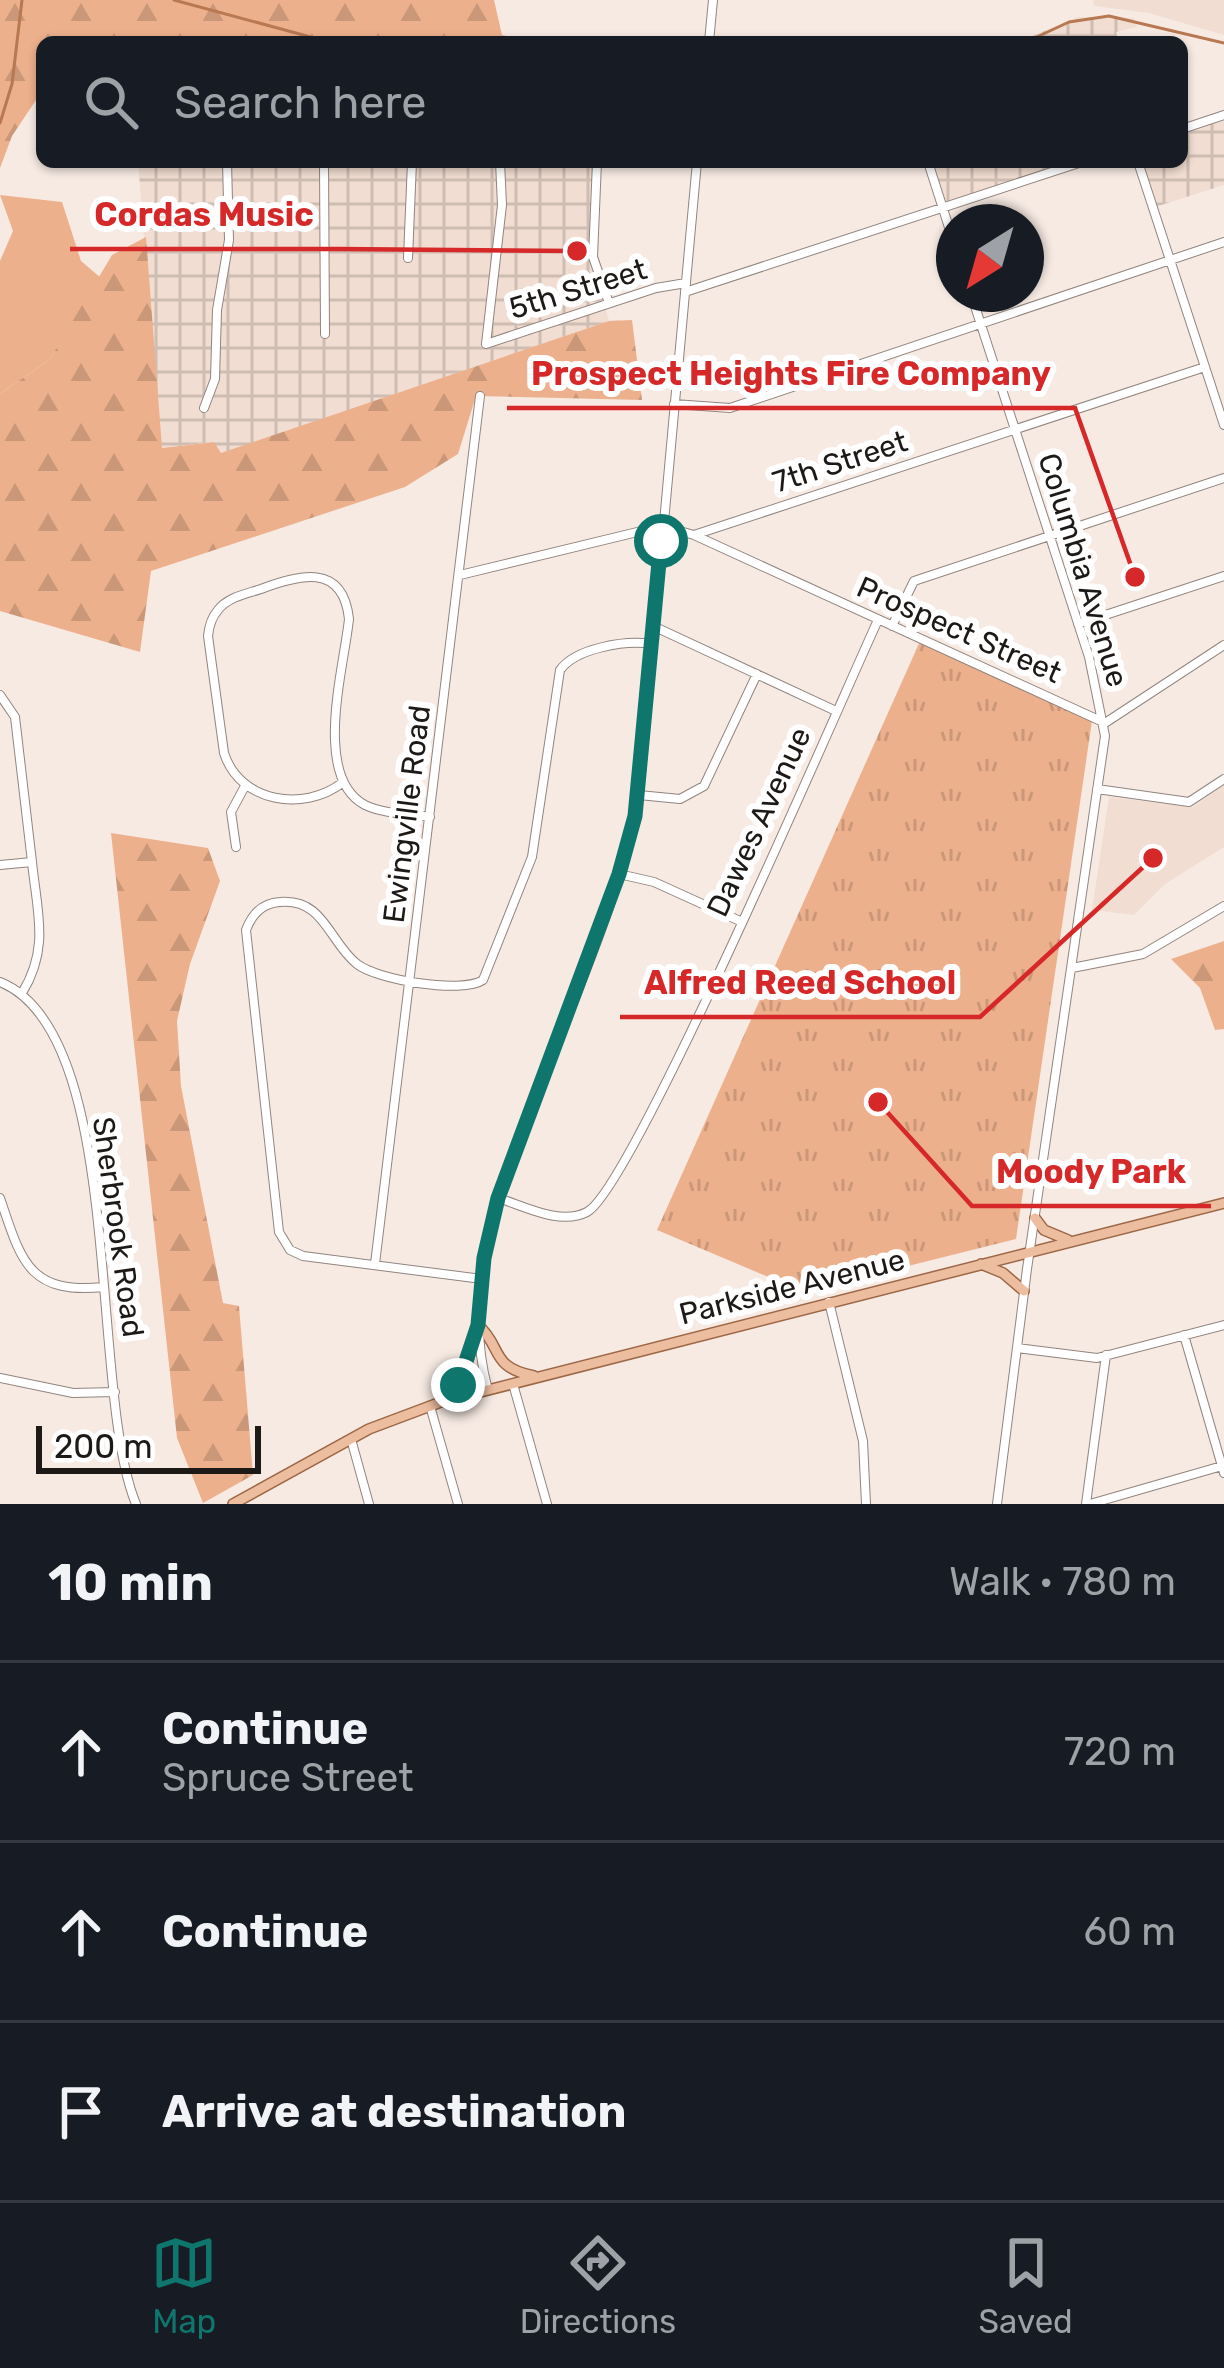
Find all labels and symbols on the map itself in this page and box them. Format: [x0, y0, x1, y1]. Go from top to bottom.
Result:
callout: Cordas Music [70, 180, 338, 249]
text: Cordas Music [94, 195, 314, 234]
north arrow [936, 204, 1044, 312]
street label: 5th Street [505, 251, 651, 327]
callout: Prospect Heights Fire Company [507, 339, 1075, 408]
text: Prospect Heights Fire Company [531, 354, 1051, 393]
street label: 7th Street [768, 423, 912, 501]
street label: Columbia Avenue [1030, 449, 1136, 691]
route start [634, 514, 688, 568]
street label: Prospect Street [851, 569, 1067, 691]
street label: Ewingville Road [376, 703, 438, 925]
street label: Dawes Avenue [699, 722, 819, 922]
callout: Alfred Reed School [620, 948, 980, 1017]
text: Alfred Reed School [644, 963, 956, 1002]
street label: Sherbrook Road [85, 1114, 151, 1340]
callout: Moody Park [972, 1137, 1211, 1206]
text: Moody Park [996, 1152, 1187, 1191]
street label: Parkside Avenue [676, 1242, 908, 1332]
route end [431, 1358, 485, 1412]
scale bar [36, 1420, 261, 1473]

